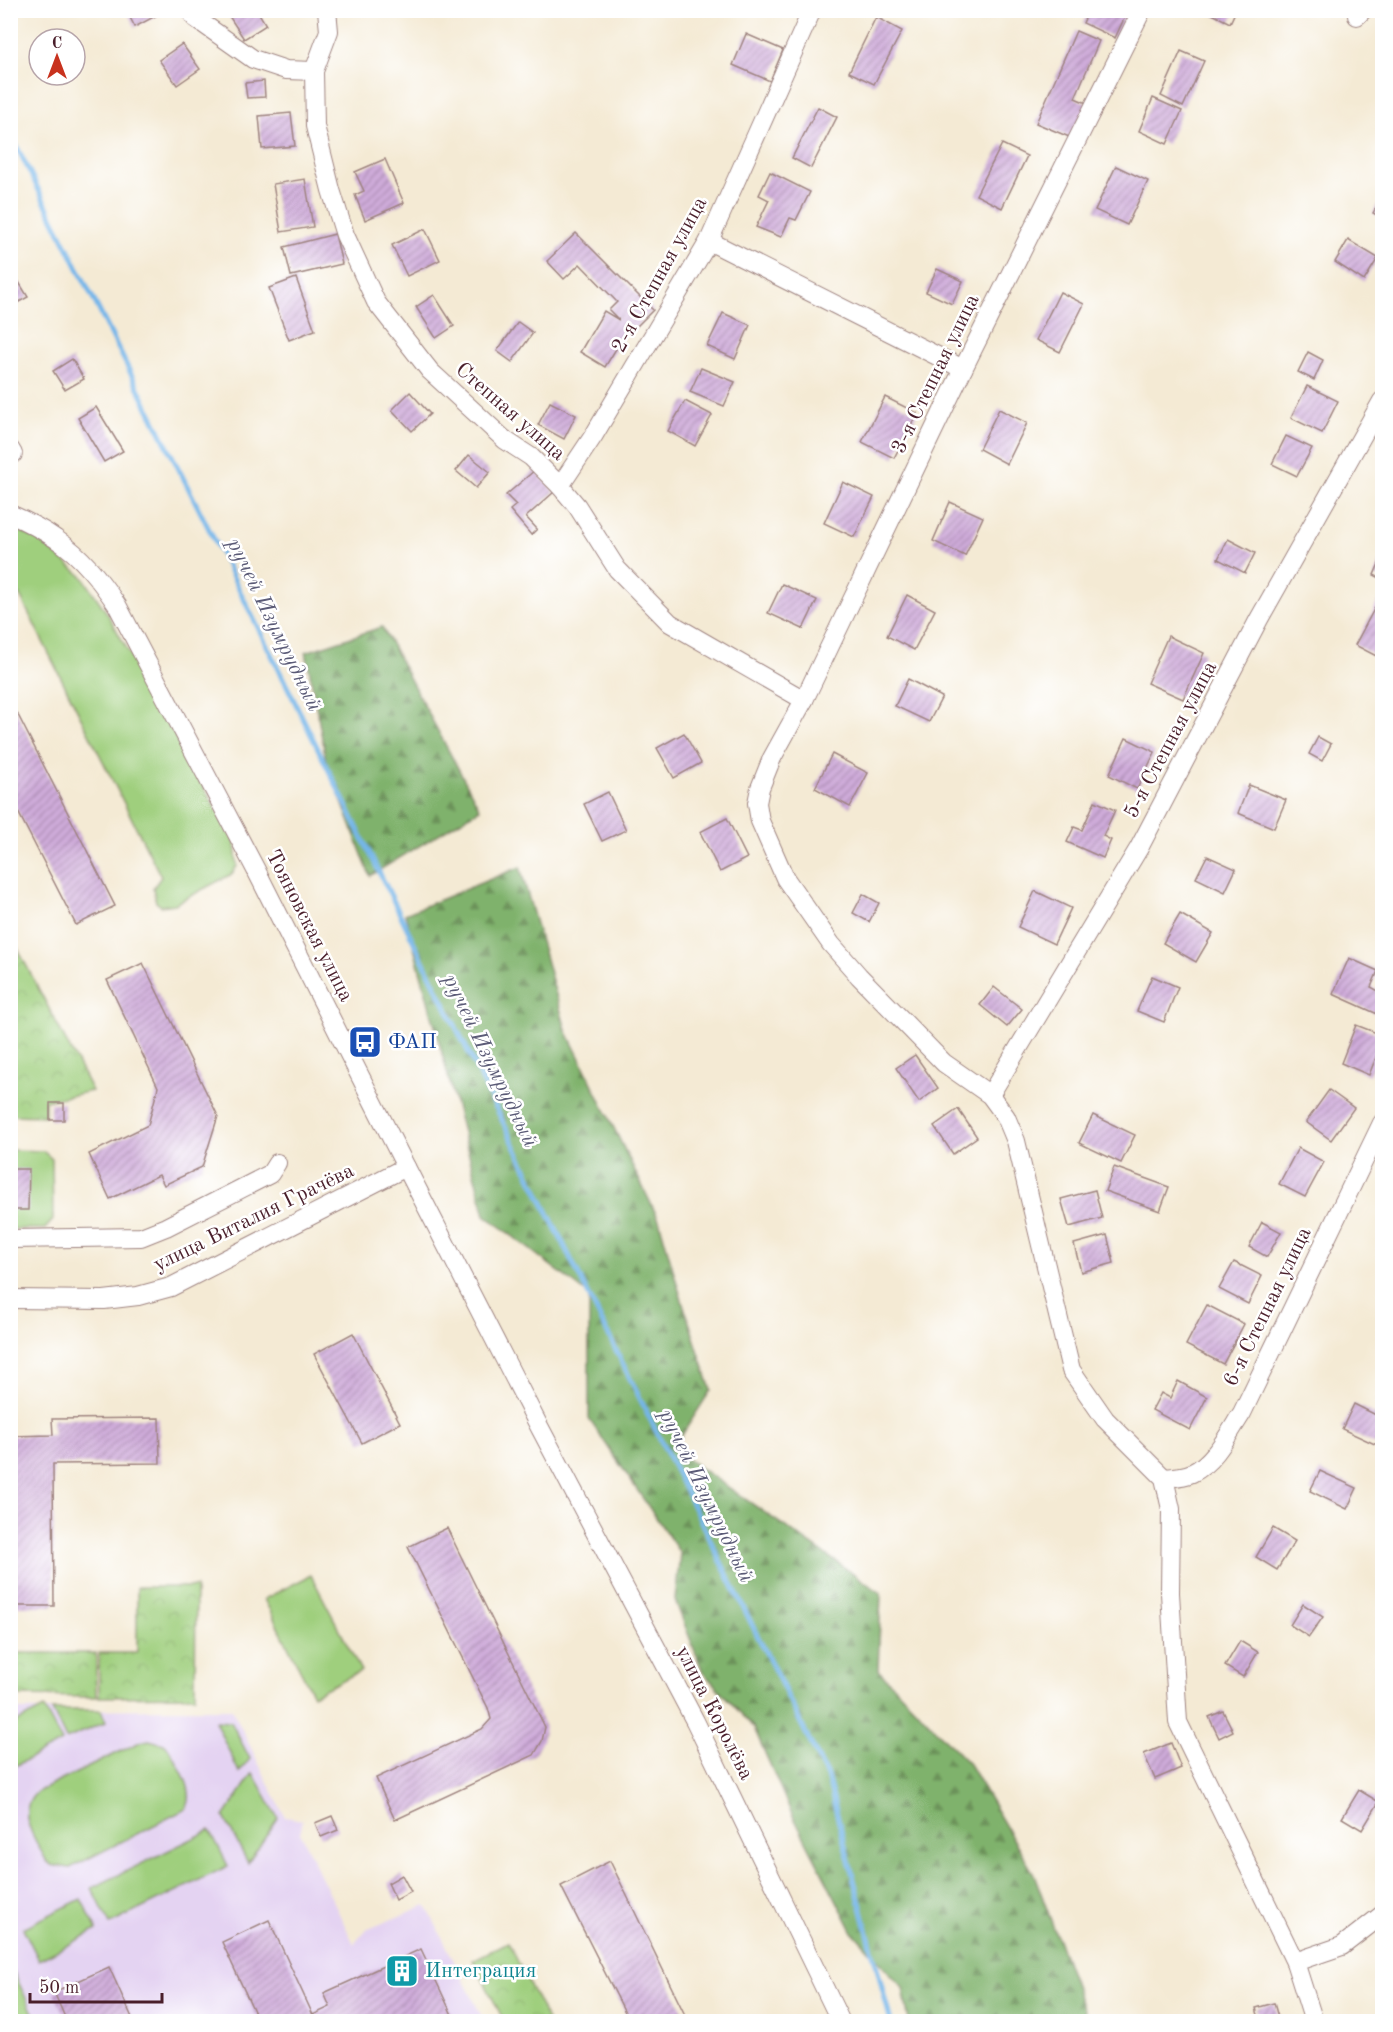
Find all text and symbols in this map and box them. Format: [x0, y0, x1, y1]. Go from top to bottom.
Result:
north arrow [27, 27, 87, 87]
text: С [52, 36, 62, 52]
street label: 2-я Степная улица [609, 194, 711, 356]
street label: 3-я Степная улица [888, 291, 984, 457]
street label: Степная улица [451, 359, 569, 465]
water label: ручей Изумрудный [222, 533, 326, 715]
street label: 5-я Степная улица [1121, 658, 1221, 822]
street label: Тояновская улица [262, 847, 356, 1005]
water label: ручей Изумрудный [438, 969, 542, 1151]
bus stop icon: ФАП [347, 1024, 383, 1060]
place label: ФАП [388, 1032, 437, 1053]
street label: улица Виталия Грачёва [151, 1160, 357, 1276]
street label: 6-я Степная улица [1220, 1224, 1316, 1390]
water label: ручей Изумрудный [654, 1404, 758, 1586]
street label: улица Королёва [671, 1643, 757, 1783]
building icon: Интеграция [384, 1953, 420, 1989]
place label: Интеграция [425, 1961, 536, 1982]
scale bar [30, 1966, 162, 2004]
text: 50 m [39, 1979, 79, 1997]

